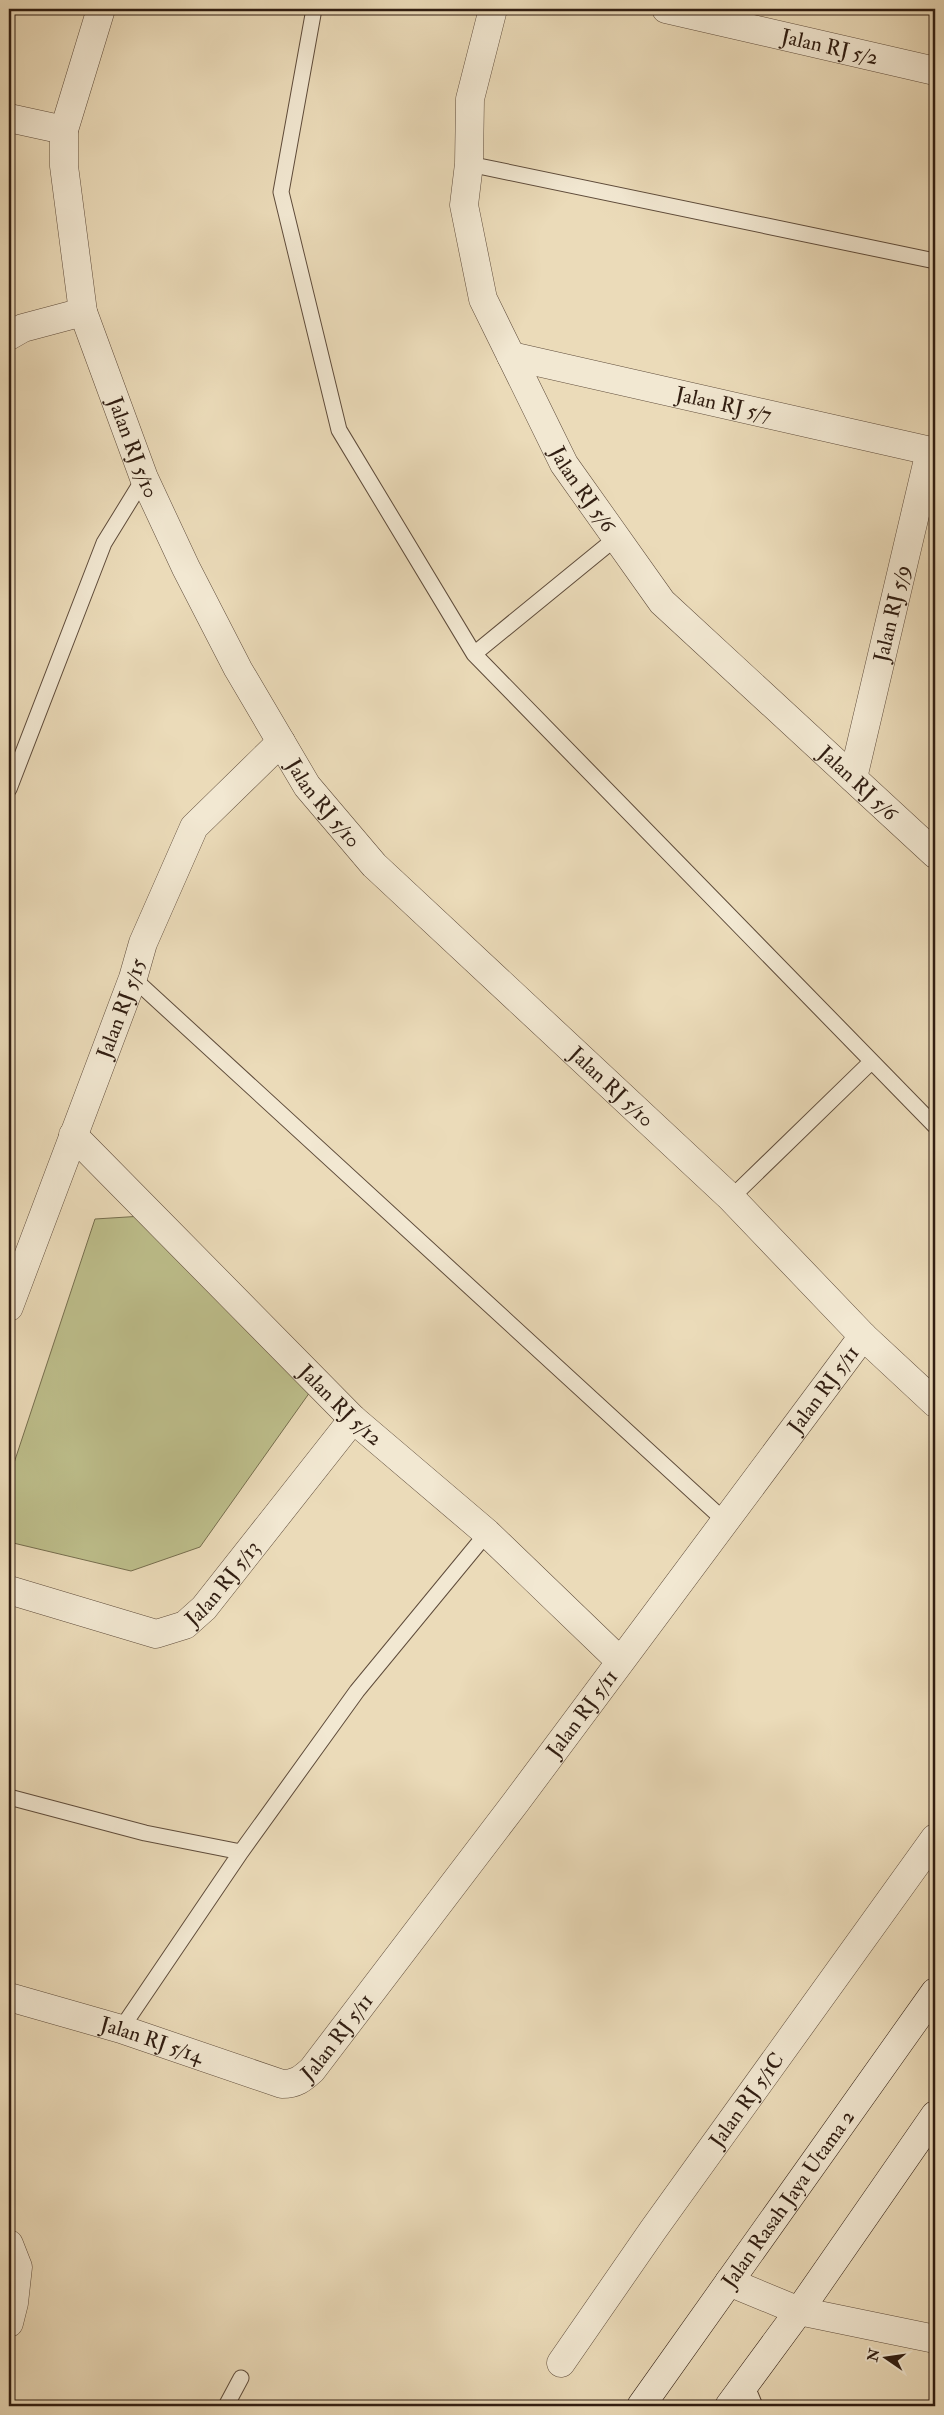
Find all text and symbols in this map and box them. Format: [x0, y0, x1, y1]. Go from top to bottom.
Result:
street label: Jalan RJ 5/2 [778, 22, 881, 71]
street label: Jalan RJ 5/7 [672, 380, 775, 428]
street label: Jalan RJ 5/10 [101, 392, 165, 502]
street label: Jalan RJ 5/6 [543, 441, 622, 539]
street label: Jalan RJ 5/9 [867, 562, 916, 666]
street label: Jalan RJ 5/6 [812, 739, 905, 827]
street label: Jalan RJ 5/10 [280, 753, 367, 853]
street label: Jalan RJ 5/15 [90, 955, 152, 1063]
street label: Jalan RJ 5/10 [563, 1040, 660, 1133]
street label: Jalan RJ 5/11 [781, 1340, 865, 1440]
street label: Jalan RJ 5/12 [292, 1358, 388, 1452]
street label: Jalan RJ 5/13 [178, 1535, 266, 1633]
street label: Jalan RJ 5/11 [540, 1664, 624, 1764]
street label: Jalan RJ 5/11 [295, 1988, 379, 2088]
street label: Jalan RJ 5/14 [96, 2010, 208, 2070]
street label: Jalan RJ 5/1C [703, 2047, 790, 2154]
street label: Jalan Rasah Jaya Utama 2 [715, 2105, 861, 2294]
north arrow [862, 2332, 912, 2382]
text: N [864, 2347, 884, 2364]

